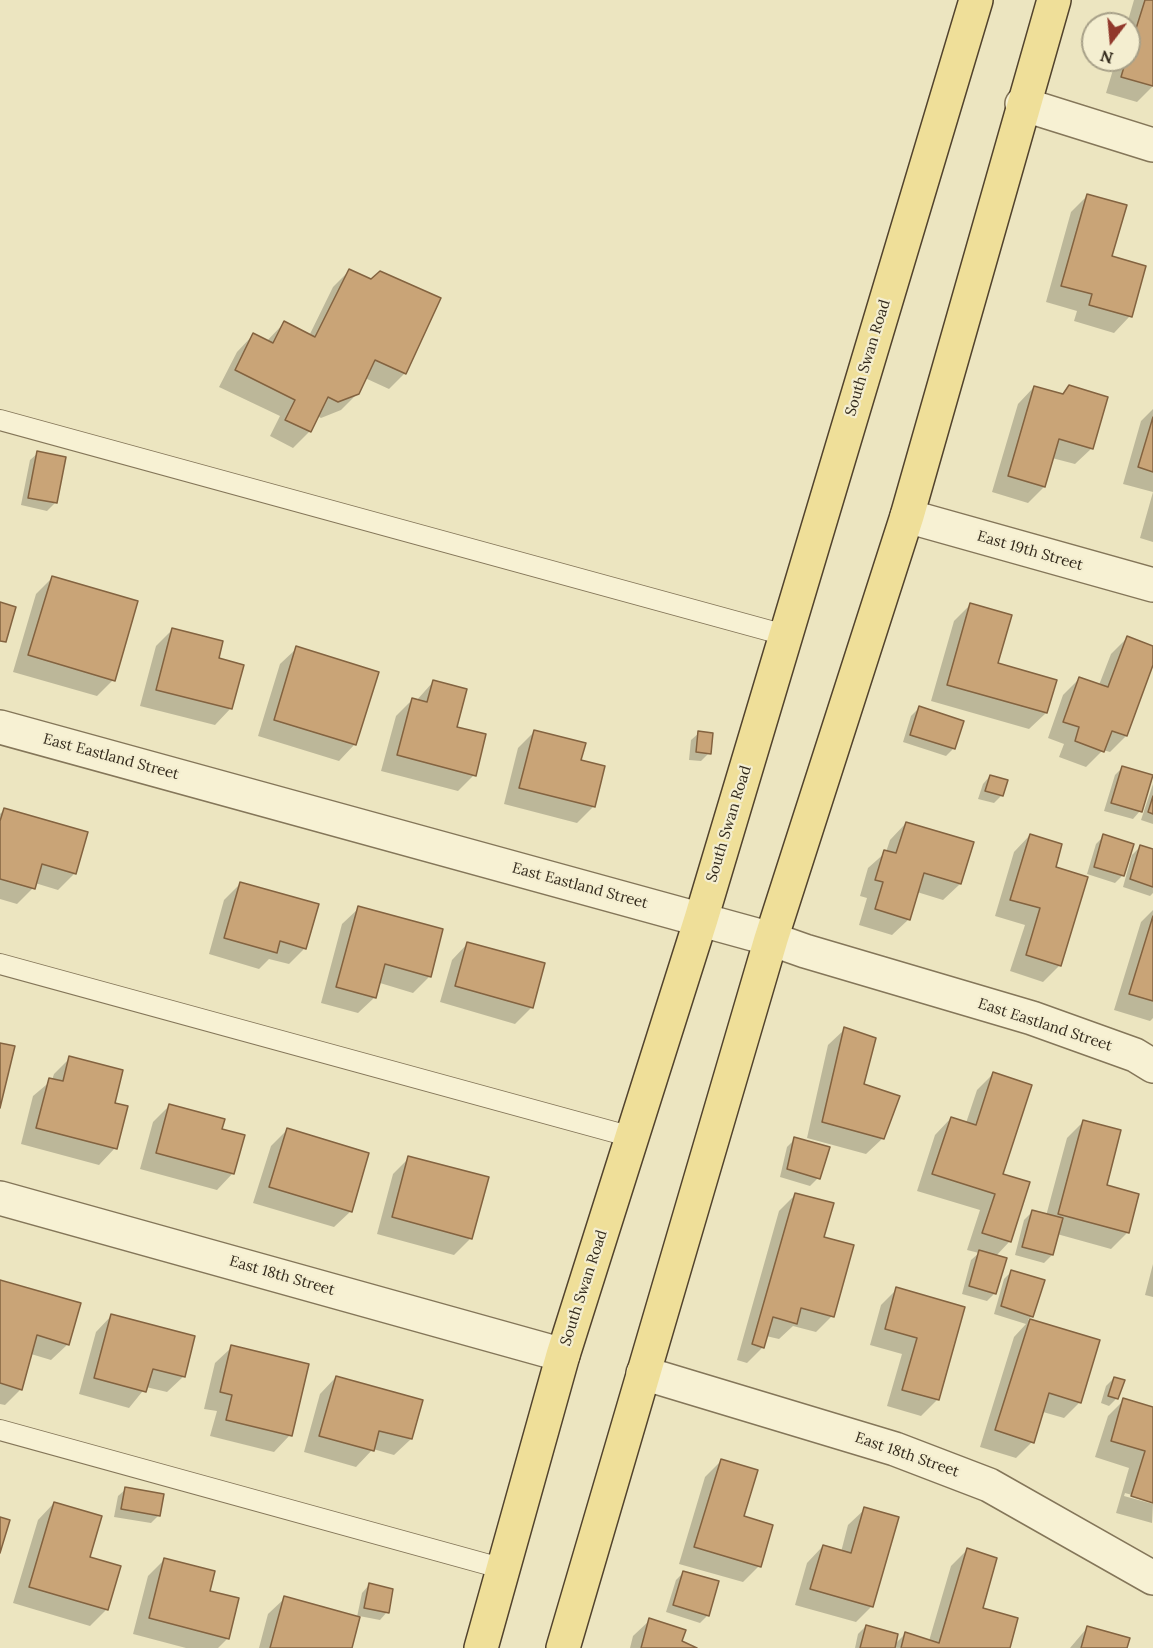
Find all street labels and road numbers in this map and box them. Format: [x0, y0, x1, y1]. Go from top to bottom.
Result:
street label: South Swan Road [842, 298, 894, 418]
street label: East 19th Street [975, 527, 1085, 575]
street label: East Eastland Street [41, 730, 181, 784]
street label: South Swan Road [703, 764, 755, 884]
street label: East Eastland Street [510, 859, 650, 913]
street label: East Eastland Street [976, 995, 1114, 1055]
street label: South Swan Road [557, 1228, 611, 1348]
street label: East 18th Street [227, 1252, 337, 1300]
street label: East 18th Street [853, 1429, 961, 1481]

